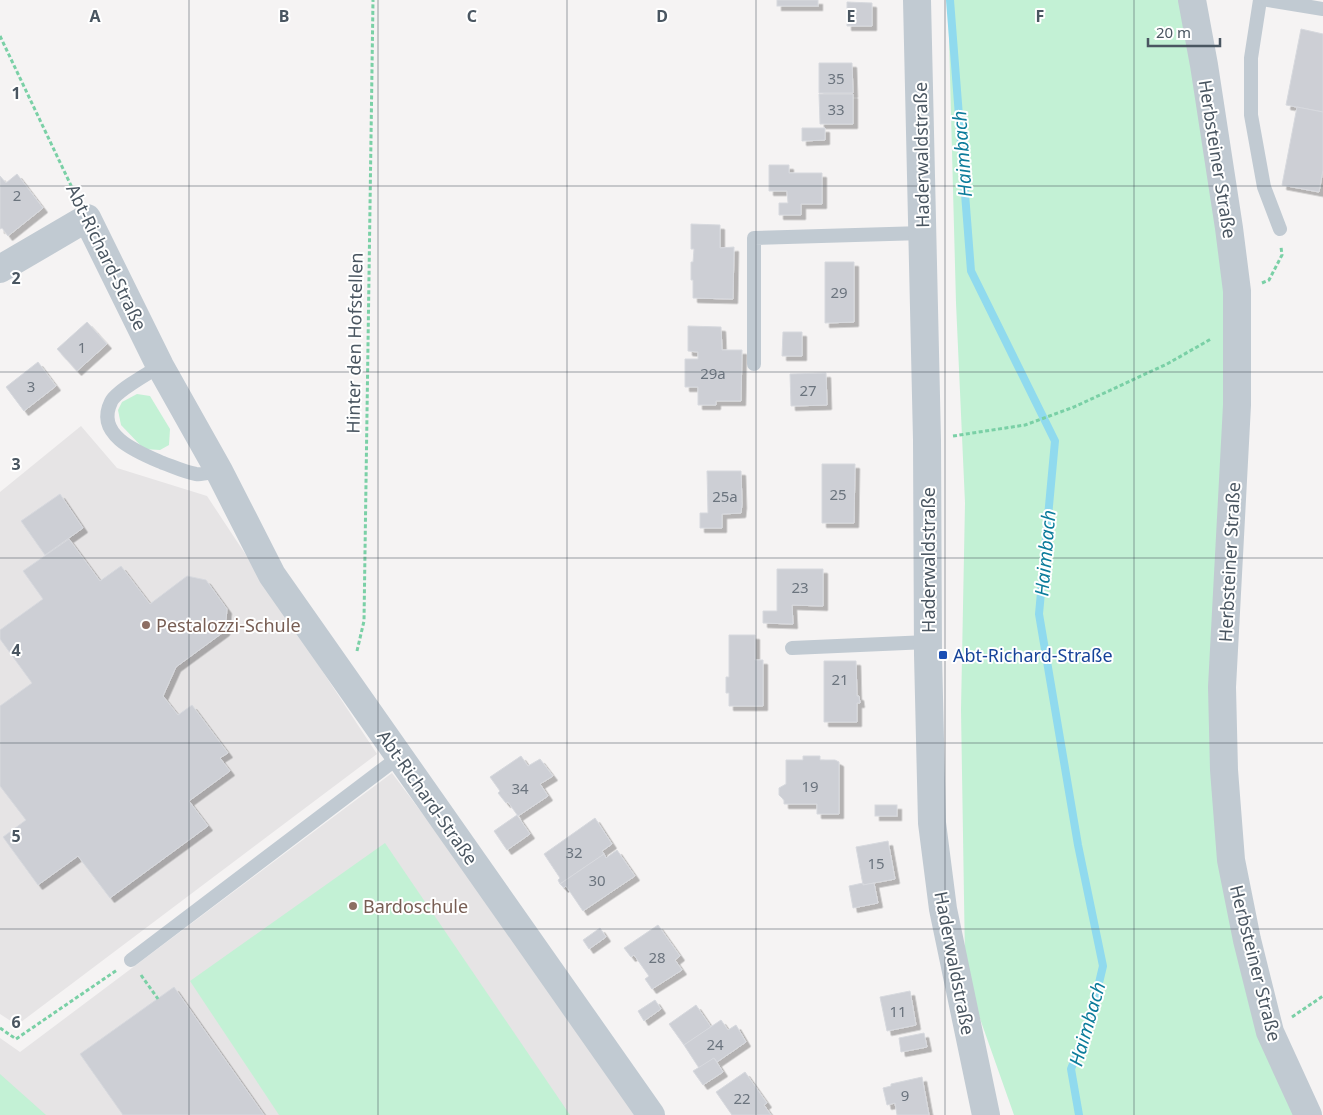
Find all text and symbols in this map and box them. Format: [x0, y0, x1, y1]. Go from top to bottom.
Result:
text: A [89, 5, 101, 27]
text: B [279, 5, 289, 27]
text: C [467, 5, 477, 27]
text: D [656, 5, 668, 27]
text: E [847, 5, 856, 27]
text: F [1036, 5, 1044, 27]
scale bar [1148, 15, 1220, 47]
text: 20 m [1156, 22, 1191, 42]
house number: 35 [827, 68, 845, 88]
street label: Herbsteiner Straße [1194, 78, 1242, 240]
text: 1 [11, 82, 21, 104]
street label: Haderwaldstraße [908, 82, 934, 228]
house number: 33 [827, 99, 845, 119]
water label: Haimbach [946, 110, 978, 198]
street label: Abt-Richard-Straße [61, 180, 153, 334]
house number: 2 [13, 185, 21, 205]
street label: Hinter den Hofstellen [340, 252, 368, 434]
text: 2 [11, 267, 21, 289]
house number: 29 [830, 282, 848, 302]
house number: 1 [78, 337, 86, 357]
house number: 29a [700, 363, 726, 383]
house number: 3 [27, 376, 35, 396]
house number: 27 [799, 380, 817, 400]
text: 3 [11, 453, 21, 475]
street label: Herbsteiner Straße [1213, 481, 1245, 643]
house number: 25 [829, 484, 847, 504]
house number: 25a [712, 486, 738, 506]
street label: Haderwaldstraße [916, 487, 940, 633]
water label: Haimbach [1028, 509, 1062, 597]
house number: 23 [791, 577, 809, 597]
place label: Pestalozzi-Schule [156, 613, 301, 637]
marker: Pestalozzi-Schule [140, 619, 152, 631]
text: 4 [11, 639, 21, 661]
place label: Abt-Richard-Straße [953, 643, 1113, 667]
marker: Abt-Richard-Straße [937, 649, 949, 661]
house number: 21 [831, 669, 849, 689]
street label: Abt-Richard-Straße [372, 725, 484, 869]
house number: 19 [801, 776, 819, 796]
house number: 34 [511, 778, 529, 798]
text: 5 [11, 825, 21, 847]
house number: 32 [565, 842, 583, 862]
house number: 15 [867, 853, 885, 873]
house number: 30 [588, 870, 606, 890]
street label: Herbsteiner Straße [1225, 882, 1287, 1044]
street label: Haderwaldstraße [929, 889, 981, 1037]
place label: Bardoschule [363, 894, 468, 918]
marker: Bardoschule [347, 900, 359, 912]
house number: 28 [648, 947, 666, 967]
water label: Haimbach [1063, 979, 1111, 1069]
house number: 11 [889, 1001, 907, 1021]
text: 6 [11, 1011, 21, 1033]
house number: 24 [706, 1034, 724, 1054]
house number: 9 [901, 1085, 909, 1105]
house number: 22 [733, 1088, 751, 1108]

